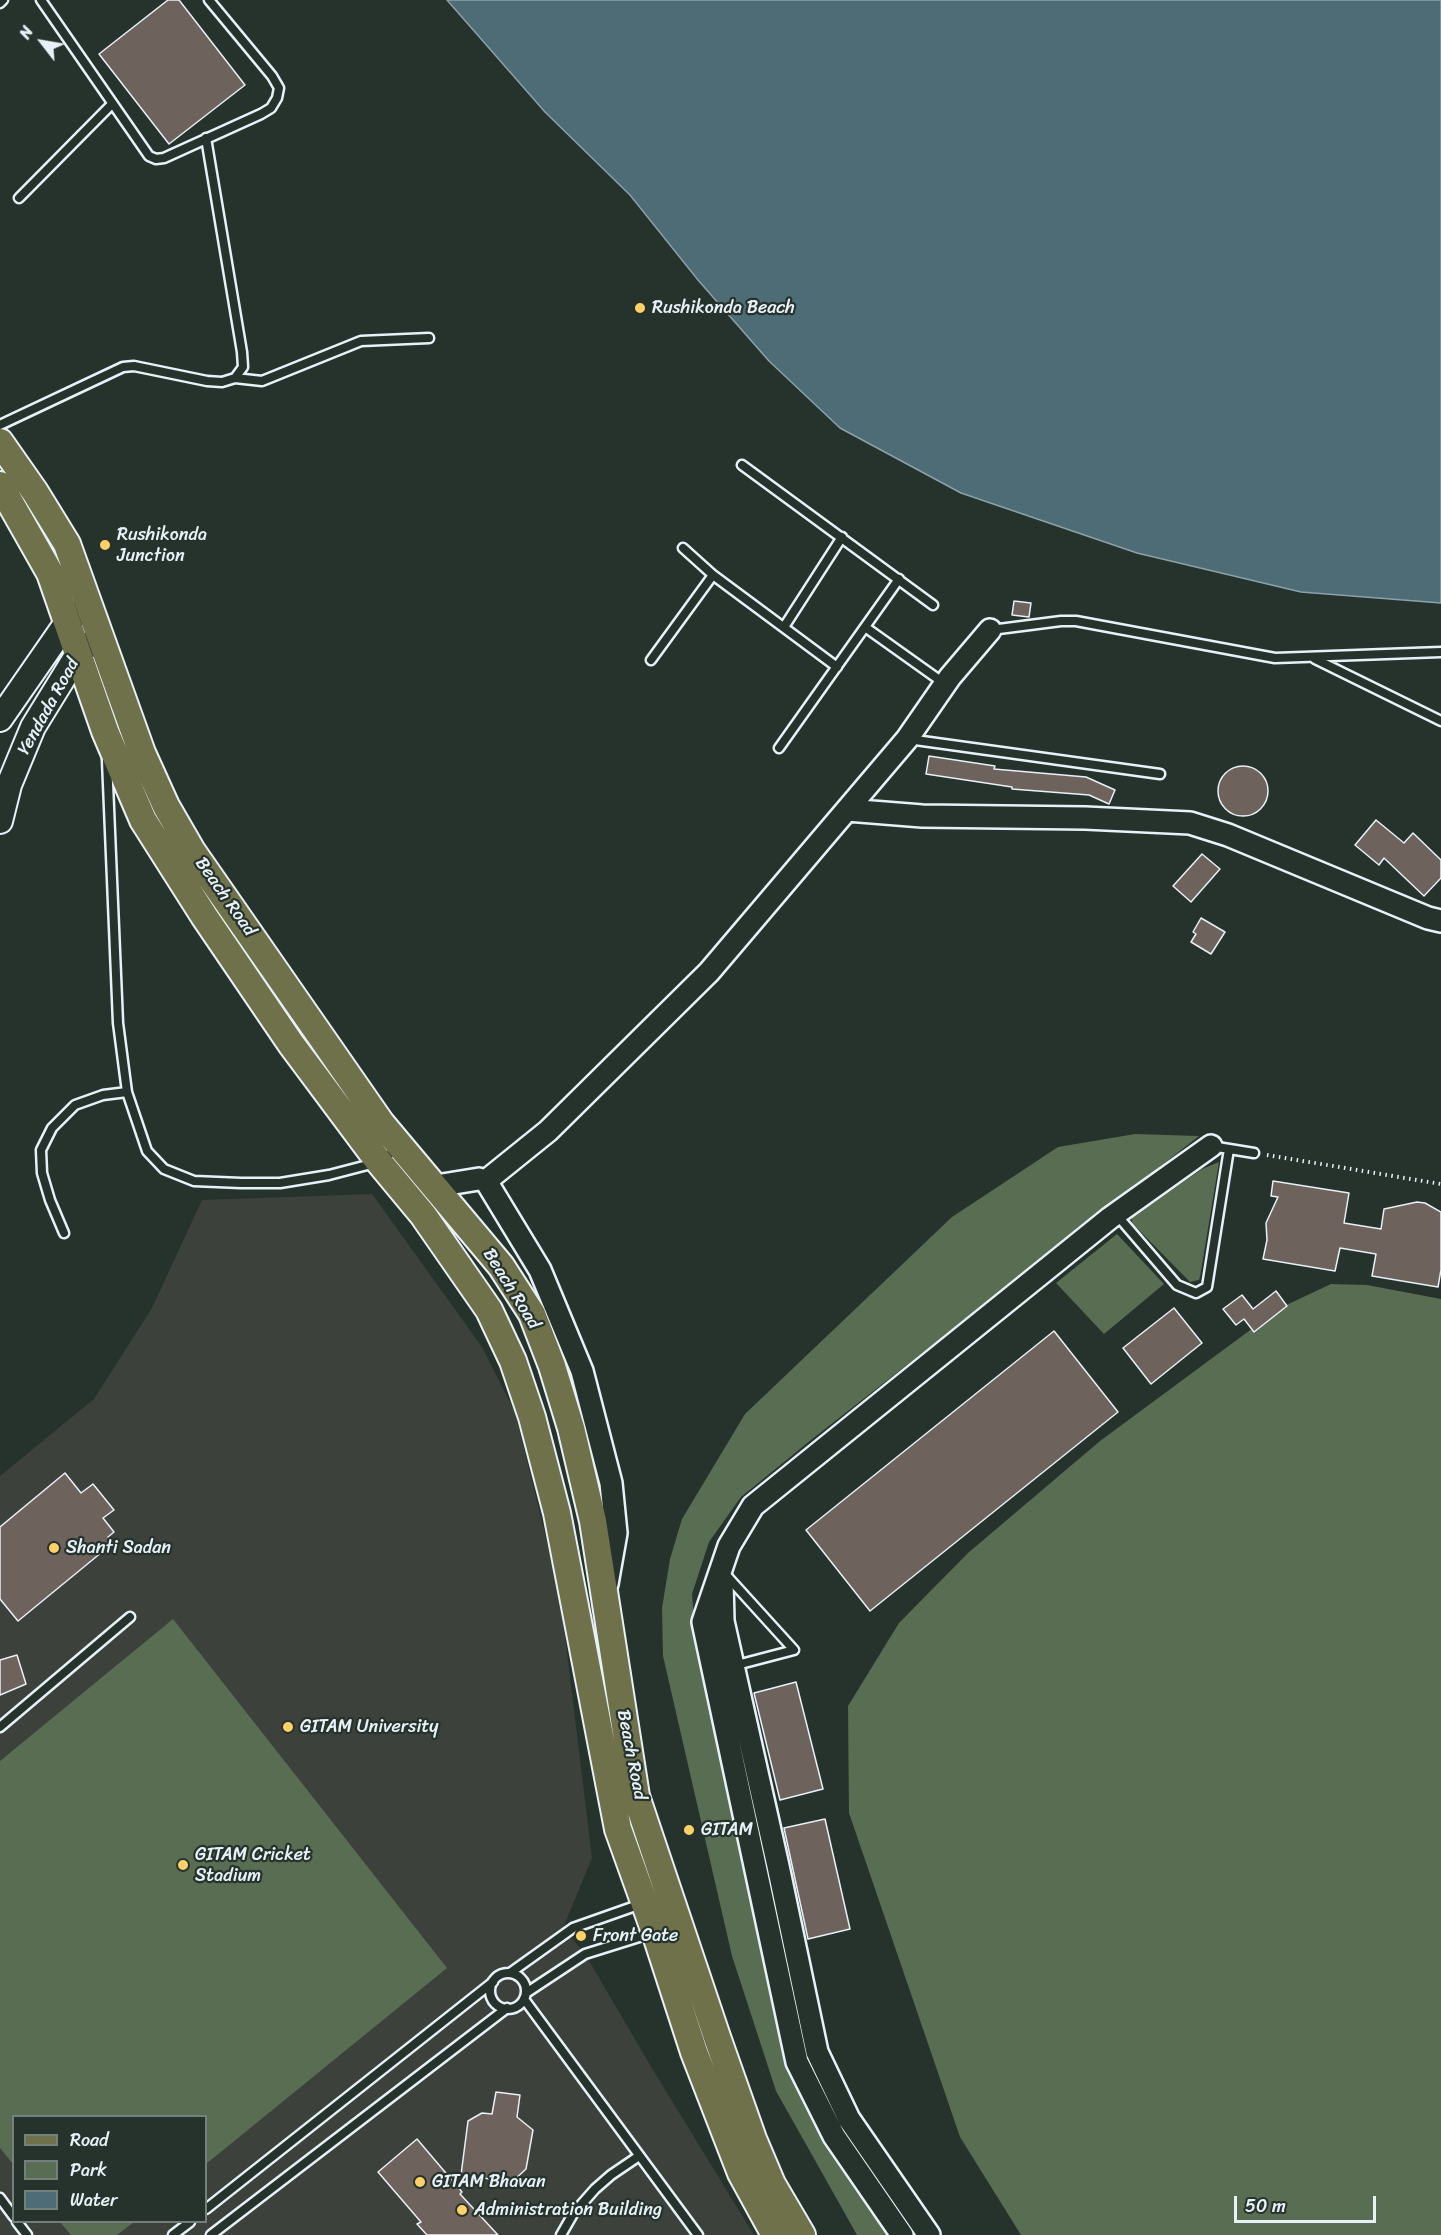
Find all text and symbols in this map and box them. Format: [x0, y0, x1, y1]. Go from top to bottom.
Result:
north arrow [12, 12, 72, 72]
text: N [11, 20, 41, 45]
place label: Rushikonda Beach [652, 297, 795, 319]
marker: Rushikonda Beach [633, 301, 647, 315]
place label: Rushikonda Junction [117, 524, 207, 566]
marker: Rushikonda Junction [98, 538, 112, 552]
street label: Yendada Road [14, 655, 84, 759]
street label: Beach Road [190, 853, 260, 941]
street label: Beach Road [478, 1245, 544, 1333]
place label: Shanti Sadan [66, 1537, 171, 1559]
marker: Shanti Sadan [47, 1541, 61, 1555]
street label: Beach Road [612, 1708, 650, 1802]
place label: GITAM University [300, 1716, 439, 1738]
marker: GITAM University [281, 1720, 295, 1734]
place label: GITAM [701, 1819, 753, 1841]
marker: GITAM [682, 1823, 696, 1837]
place label: GITAM Cricket Stadium [195, 1844, 311, 1886]
marker: GITAM Cricket Stadium [176, 1858, 190, 1872]
place label: Front Gate [593, 1925, 678, 1947]
marker: Front Gate [574, 1929, 588, 1943]
legend [12, 2115, 207, 2223]
text: Road [70, 2124, 109, 2156]
text: Park [70, 2154, 107, 2186]
place label: GITAM Bhavan [432, 2171, 546, 2193]
marker: GITAM Bhavan [413, 2175, 427, 2189]
text: Water [70, 2184, 117, 2216]
scale bar [1237, 2184, 1380, 2222]
text: 50 m [1245, 2190, 1286, 2222]
place label: Administration Building [474, 2199, 662, 2221]
marker: Administration Building [455, 2203, 469, 2217]

